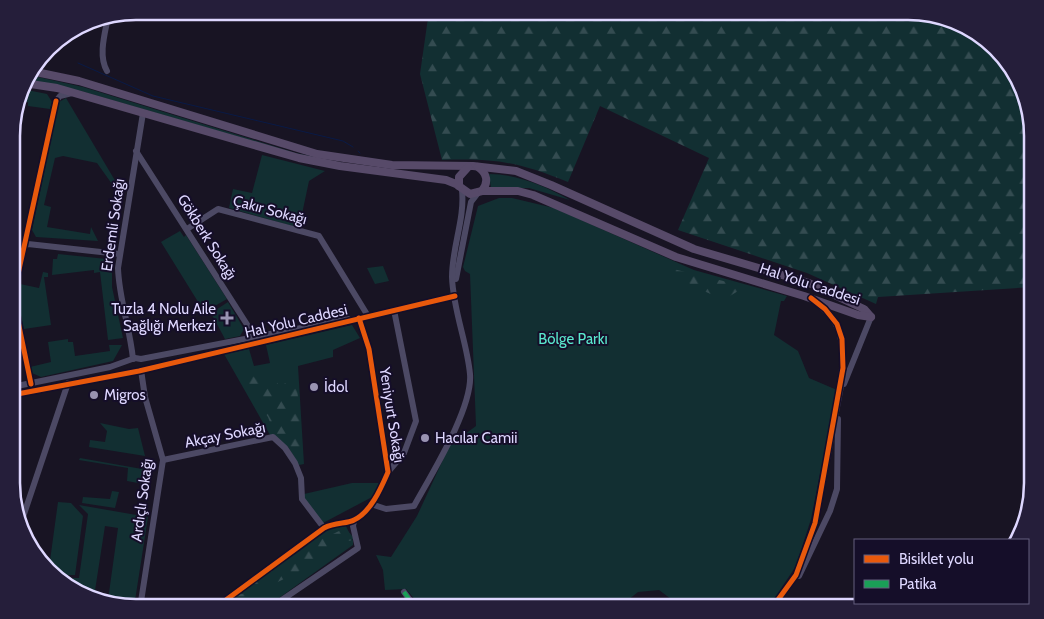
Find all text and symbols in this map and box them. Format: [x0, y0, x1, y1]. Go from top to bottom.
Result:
street label: Erdemli Sokağı [98, 177, 128, 273]
street label: Gökberk Sokağı [174, 191, 240, 283]
street label: Çakır Sokağı [231, 191, 309, 229]
street label: Hal Yolu Caddesi [757, 259, 863, 309]
place label: Tuzla 4 Nolu Aile Sağlığı Merkezi [111, 300, 216, 335]
street label: Hal Yolu Caddesi [243, 300, 349, 342]
marker: Tuzla 4 Nolu Aile Sağlığı Merkezi [220, 311, 234, 325]
park label: Bölge Parkı [538, 330, 608, 348]
street label: Yeniyurt Sokağı [375, 365, 408, 464]
place label: İdol [324, 377, 348, 396]
marker: İdol [308, 381, 320, 393]
place label: Migros [104, 386, 146, 404]
marker: Migros [88, 389, 100, 401]
street label: Akçay Sokağı [183, 418, 267, 452]
place label: Hacılar Camii [435, 429, 517, 447]
marker: Hacılar Camii [419, 432, 431, 444]
street label: Ardıçlı Sokağı [127, 457, 157, 543]
legend [854, 539, 1029, 604]
text: Bisiklet yolu [899, 550, 974, 568]
text: Patika [899, 575, 937, 593]

